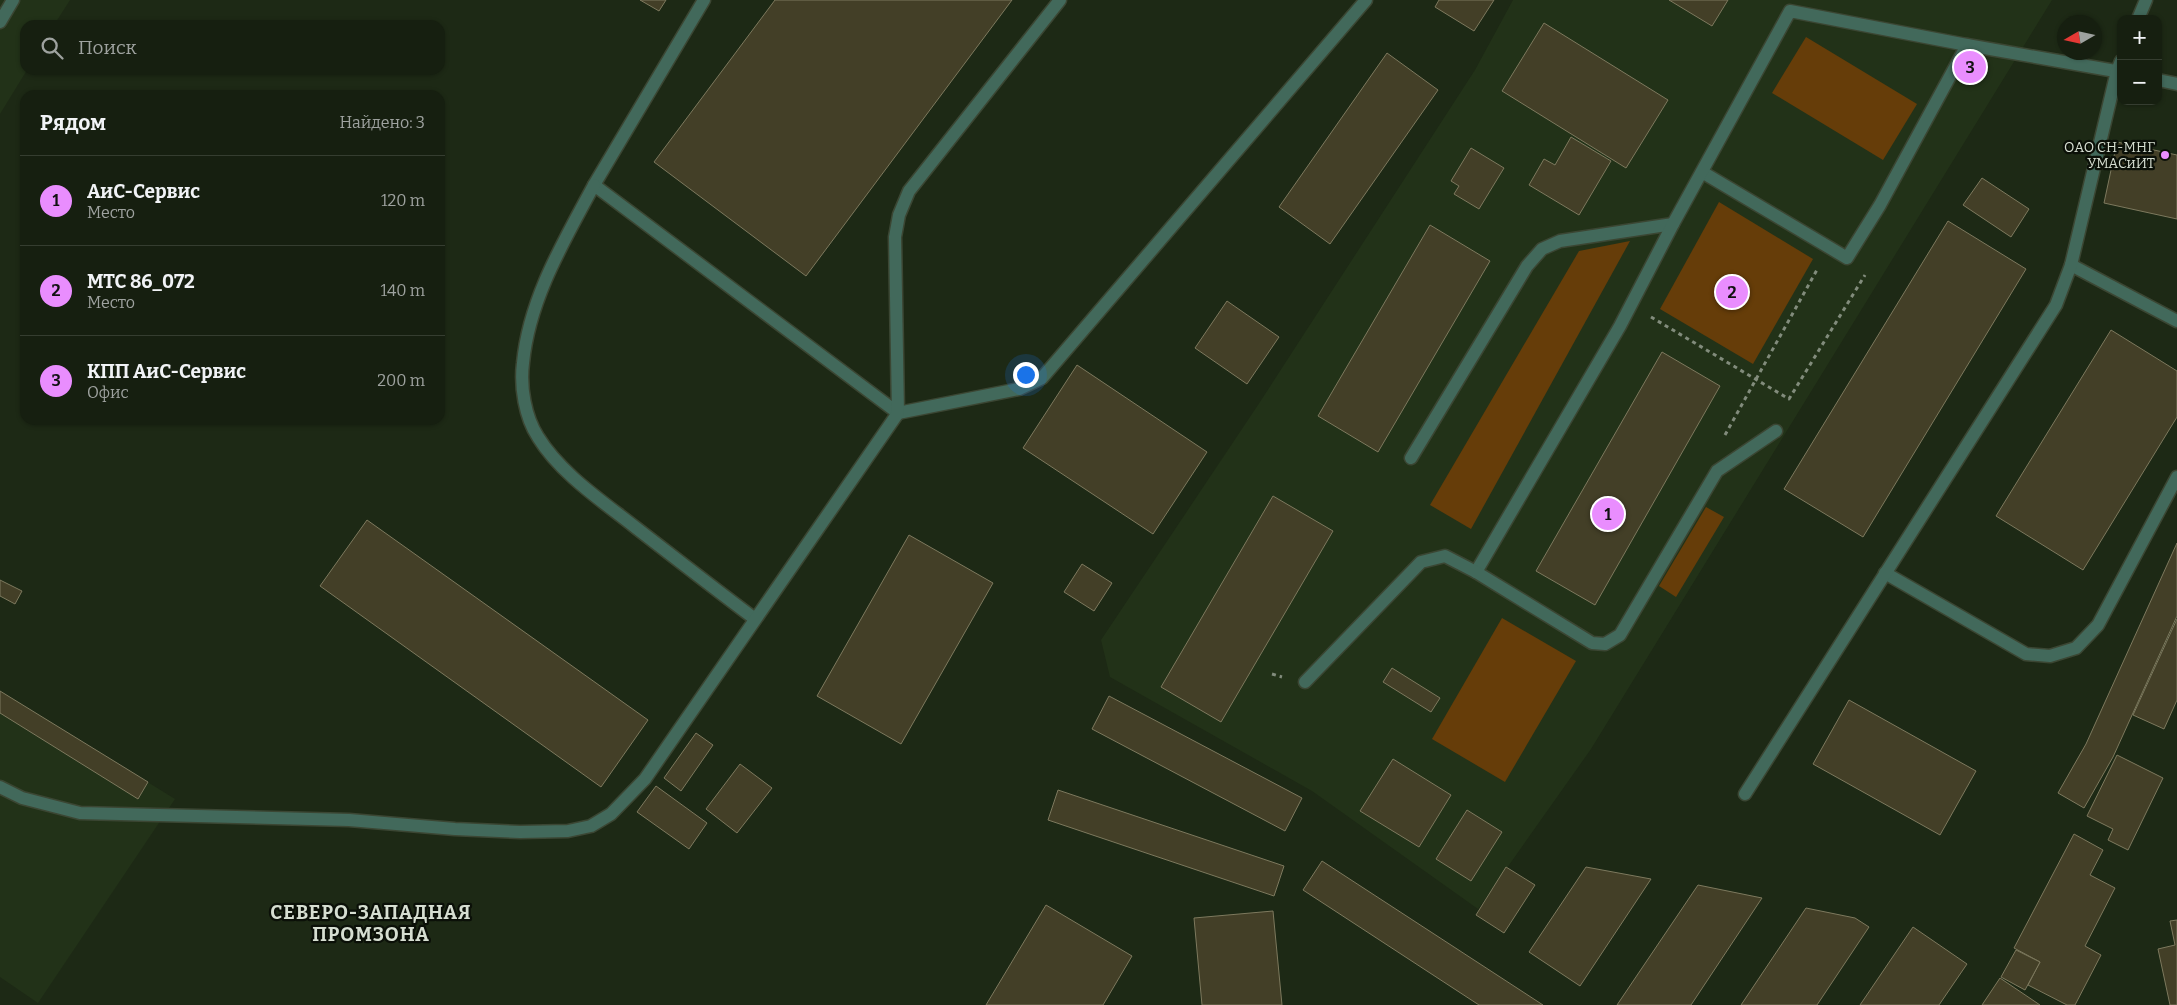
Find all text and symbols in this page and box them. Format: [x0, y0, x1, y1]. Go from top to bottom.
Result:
north arrow [2057, 15, 2102, 60]
map controls [2117, 15, 2162, 105]
button: + [2117, 15, 2162, 60]
search box [20, 20, 445, 75]
icon: search [38, 34, 66, 62]
text: Поиск [78, 36, 137, 59]
pin: 3 [1954, 48, 1986, 86]
button: − [2117, 60, 2162, 105]
text: Рядом [40, 110, 106, 136]
text: Найдено: 3 [340, 113, 425, 132]
place label: ОАО СН-МНГ УМАСиИТ [2064, 139, 2155, 172]
marker: ОАО СН-МНГ УМАСиИТ [2159, 149, 2171, 161]
text: АиС-Сервис [87, 180, 200, 203]
text: 1 [53, 191, 59, 210]
text: 120 m [381, 191, 425, 210]
text: Место [87, 203, 135, 222]
text: МТС 86_072 [87, 270, 195, 293]
pin: 2 [1716, 273, 1748, 311]
text: 2 [51, 281, 61, 300]
text: 140 m [380, 281, 425, 300]
text: Место [87, 293, 135, 312]
text: КПП АиС-Сервис [87, 360, 246, 383]
your location [1013, 362, 1039, 388]
text: 3 [51, 371, 61, 390]
text: 200 m [377, 371, 425, 390]
text: Офис [87, 383, 129, 402]
pin: 1 [1592, 495, 1624, 533]
district label: СЕВЕРО-ЗАПАДНАЯ ПРОМЗОНА [270, 901, 472, 946]

